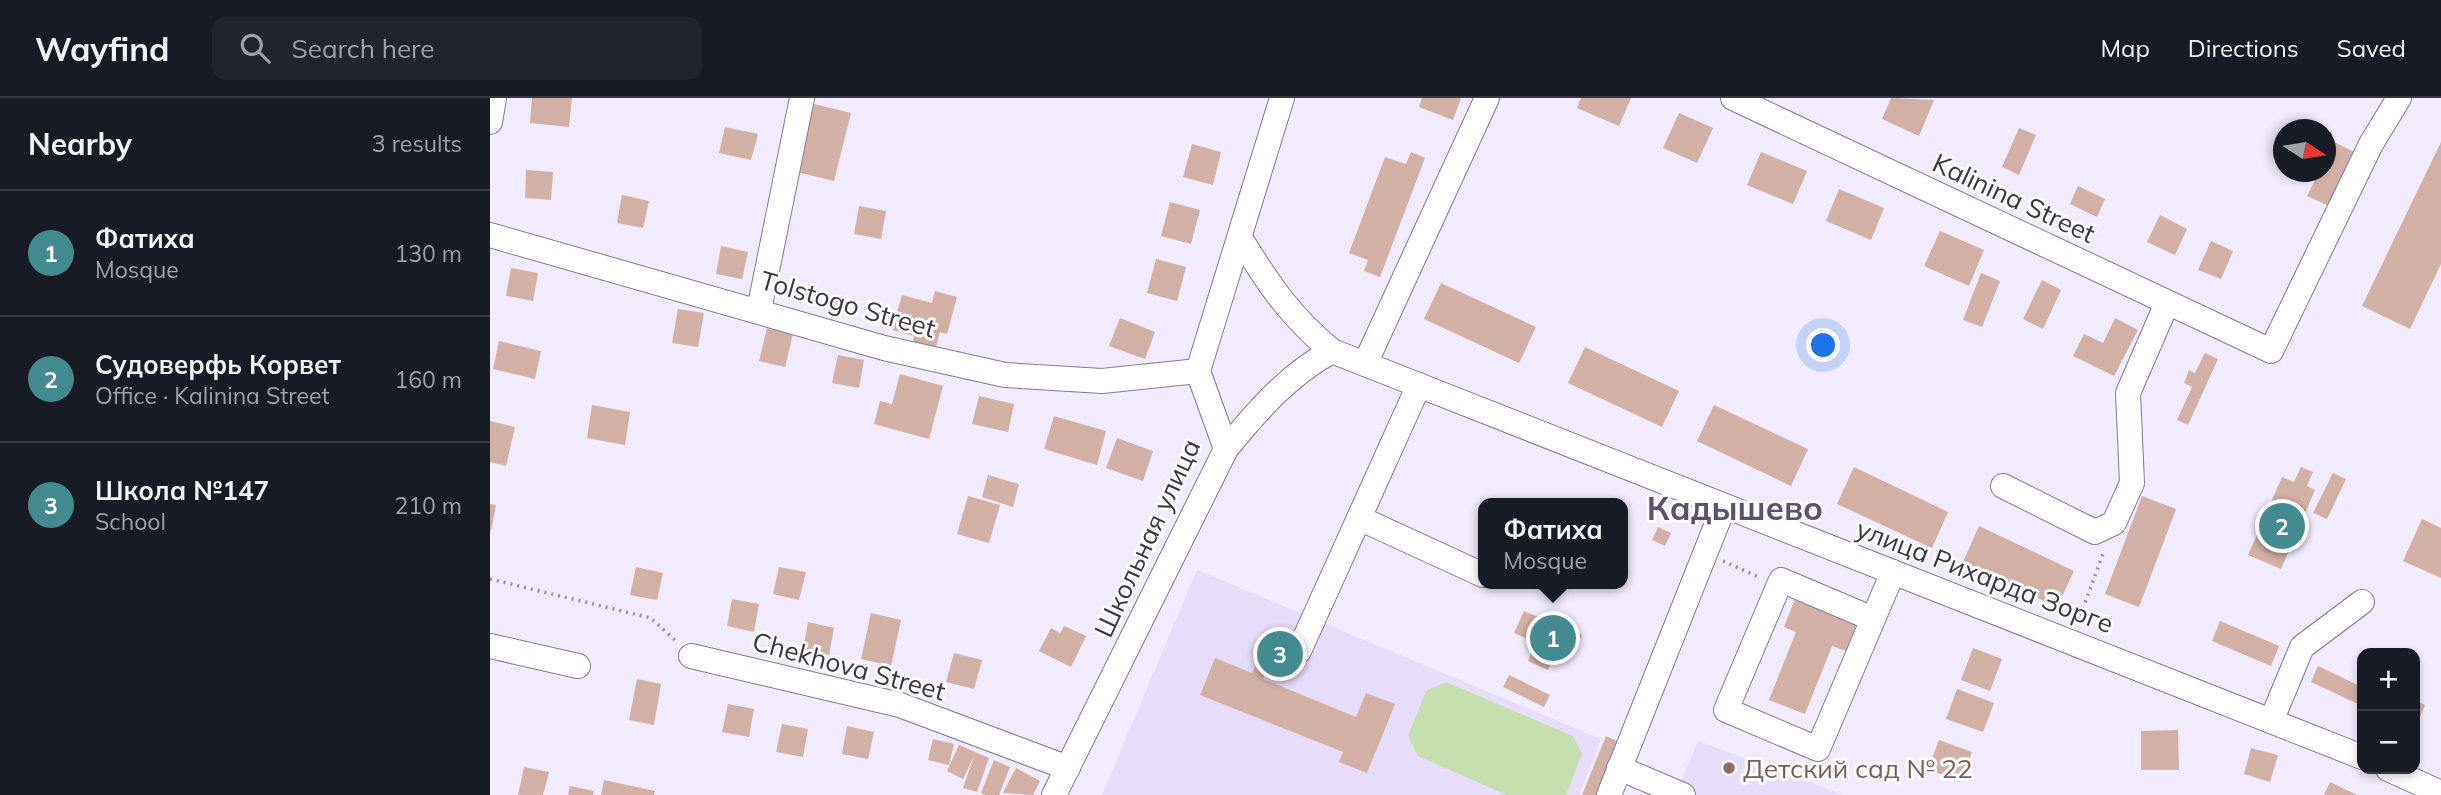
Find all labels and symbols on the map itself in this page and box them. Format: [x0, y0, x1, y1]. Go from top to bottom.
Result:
north arrow [2273, 119, 2336, 182]
street label: Kalinina Street [1928, 146, 2100, 250]
street label: Tolstogo Street [757, 263, 939, 345]
your location [1806, 328, 1840, 362]
street label: Школьная улица [1087, 434, 1207, 642]
district label: Кадышево [1647, 487, 1823, 528]
pin: 2 [2259, 500, 2305, 552]
street label: улица Рихарда Зорге [1852, 512, 2118, 640]
pin: 1 [1530, 612, 1576, 664]
street label: Chekhova Street [749, 624, 949, 708]
pin: 3 [1257, 628, 1303, 680]
place label: Детский сад № 22 [1743, 752, 1973, 785]
marker: Детский сад № 22 [1721, 760, 1737, 776]

